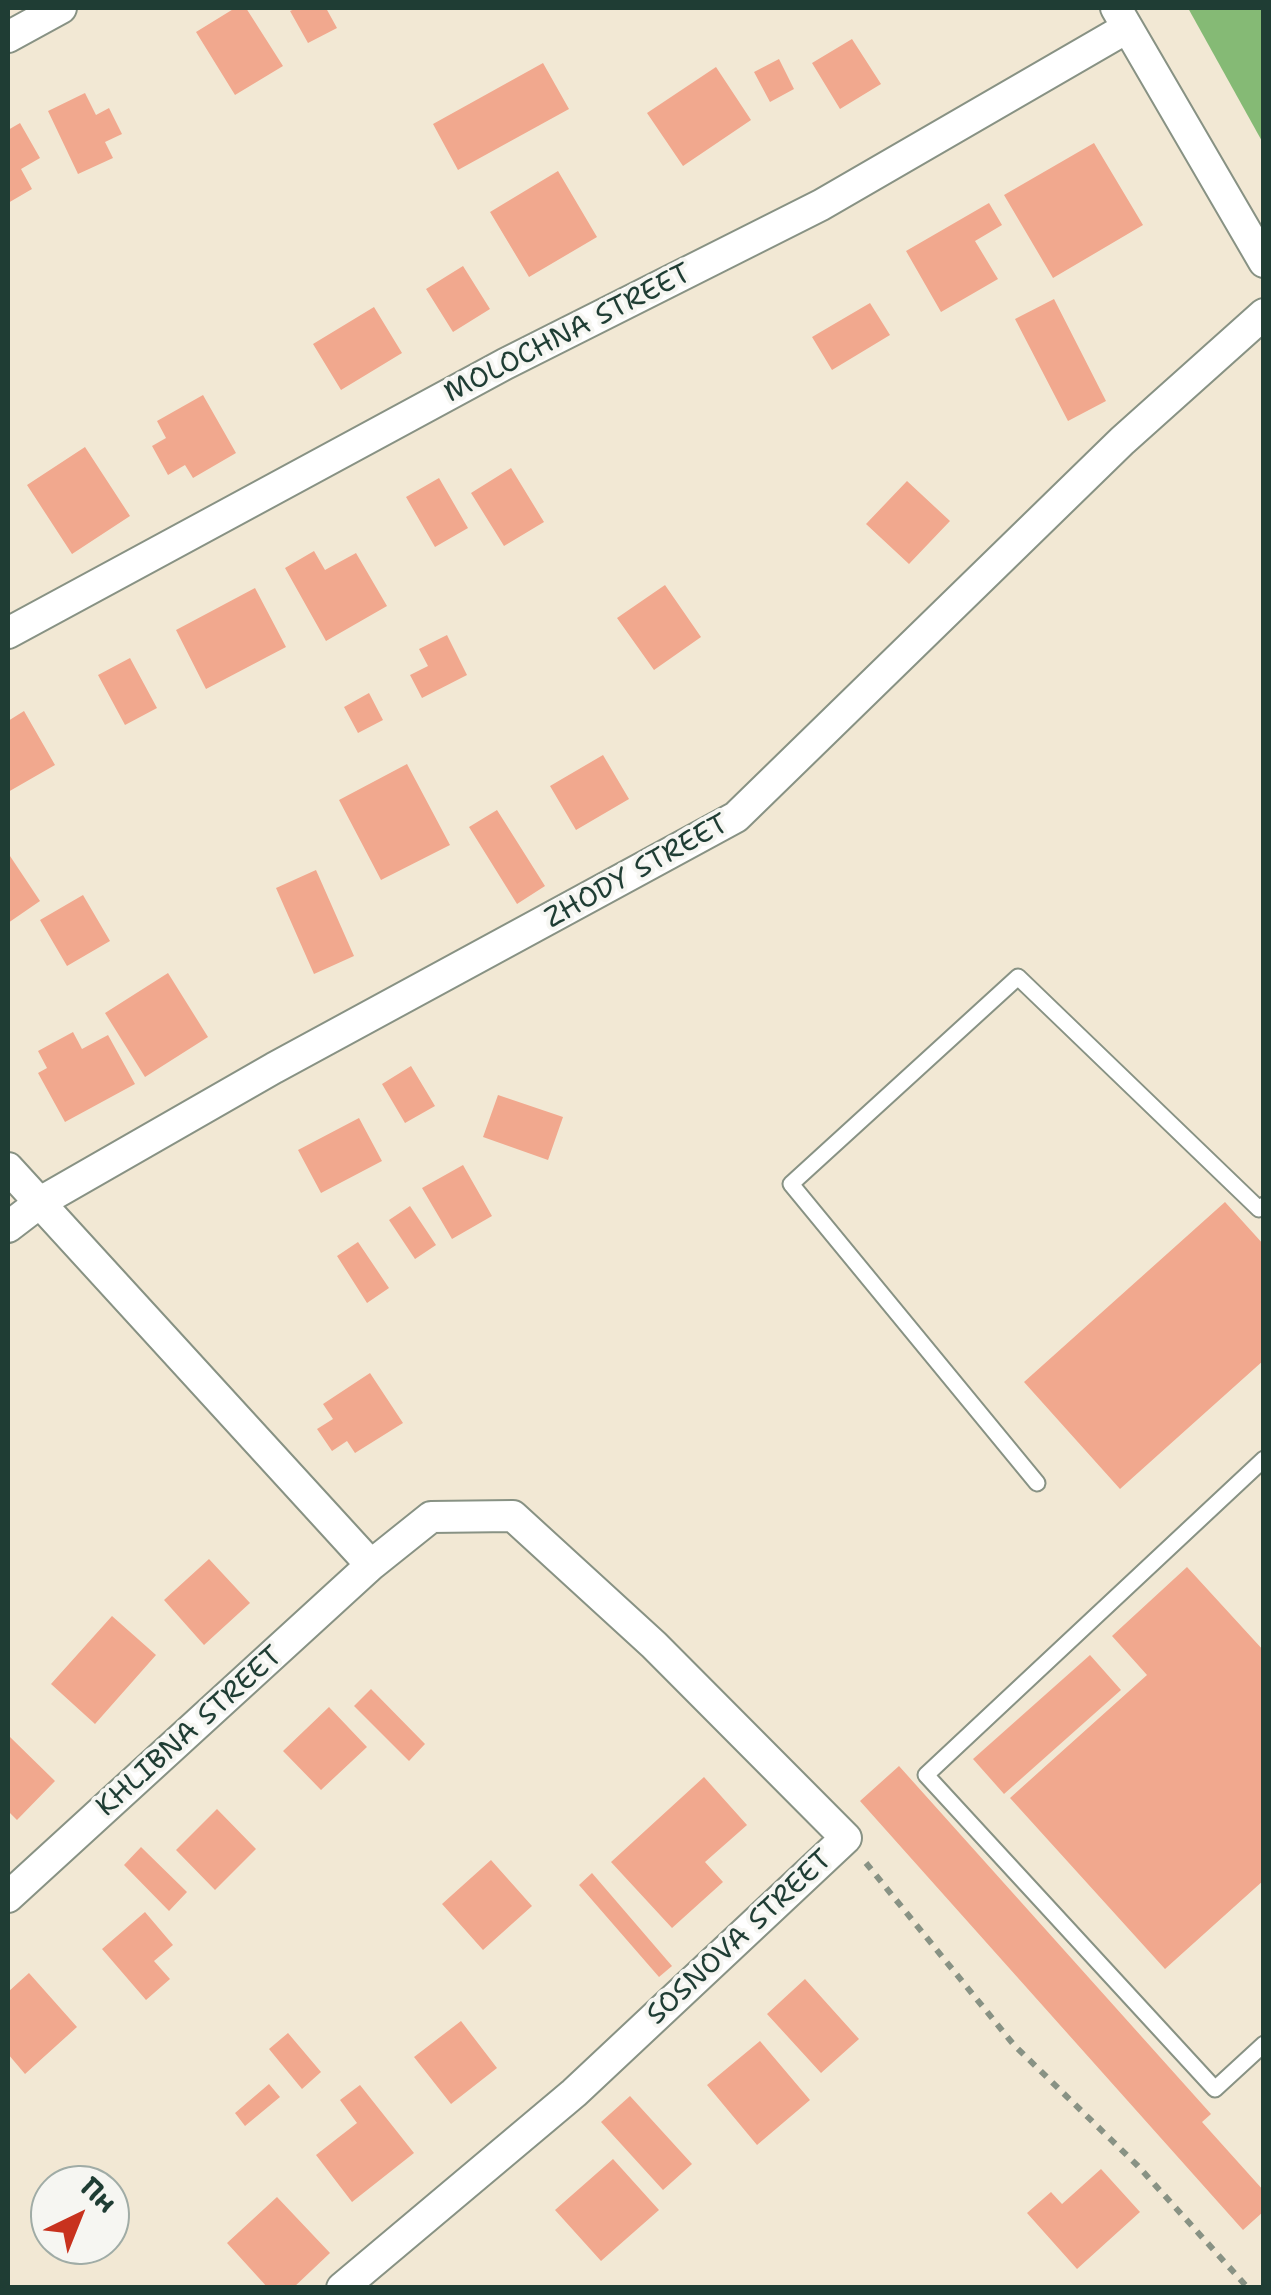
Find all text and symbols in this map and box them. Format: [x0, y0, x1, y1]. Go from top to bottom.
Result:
street label: MOLOCHNA STREET [439, 257, 697, 411]
street label: ZHODY STREET [539, 808, 735, 936]
street label: KHLIBNA STREET [90, 1640, 290, 1824]
street label: SOSNOVA STREET [640, 1843, 840, 2033]
north arrow [30, 2165, 130, 2265]
text: Пн [73, 2168, 126, 2221]

